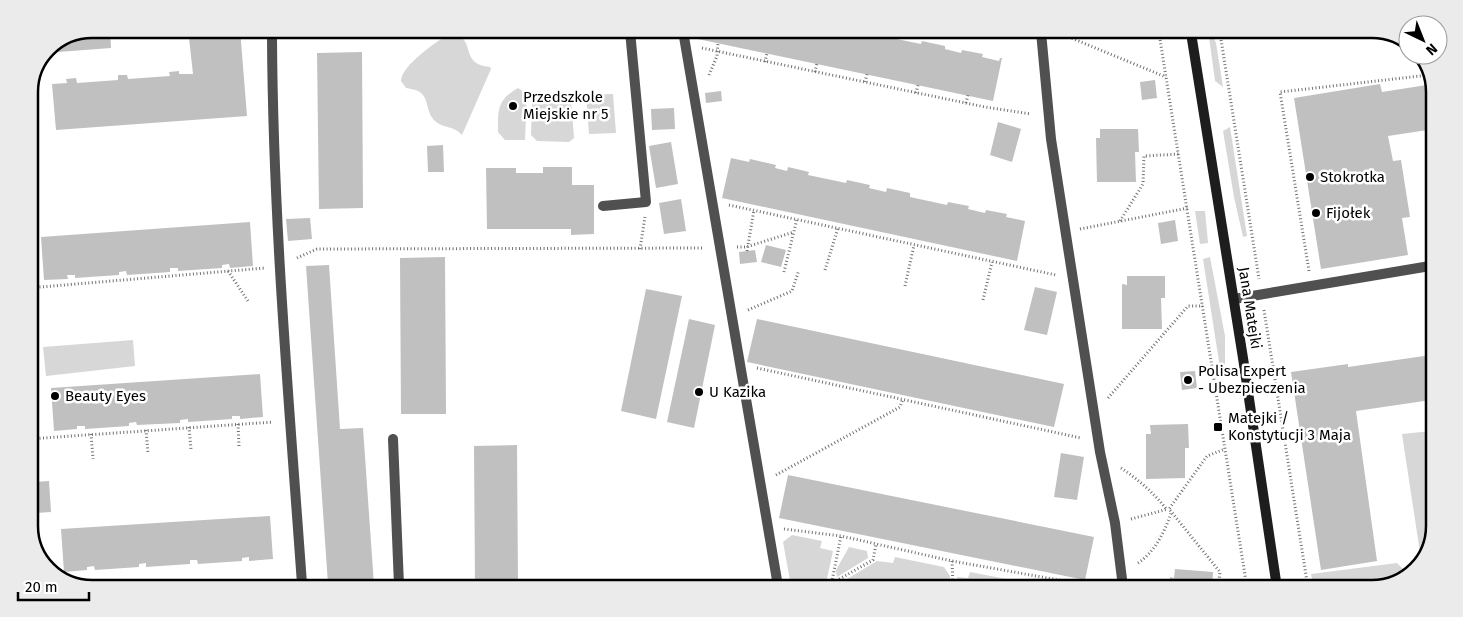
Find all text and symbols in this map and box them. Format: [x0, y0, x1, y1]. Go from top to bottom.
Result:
north arrow [1398, 15, 1448, 65]
text: N [1422, 40, 1441, 59]
place label: Przedszkole Miejskie nr 5 [523, 88, 608, 123]
marker: Przedszkole Miejskie nr 5 [507, 100, 519, 112]
place label: Stokrotka [1320, 168, 1385, 186]
marker: Stokrotka [1304, 171, 1316, 183]
place label: Fijołek [1326, 204, 1371, 222]
marker: Fijołek [1310, 207, 1322, 219]
street label: Jana Matejki [1235, 266, 1265, 350]
place label: Polisa Expert - Ubezpieczenia [1198, 362, 1306, 397]
marker: Polisa Expert - Ubezpieczenia [1182, 374, 1194, 386]
place label: U Kazika [709, 383, 766, 401]
marker: U Kazika [693, 386, 705, 398]
place label: Beauty Eyes [65, 387, 146, 405]
marker: Beauty Eyes [49, 390, 61, 402]
place label: Matejki / Konstytucji 3 Maja [1228, 409, 1351, 444]
marker: Matejki / Konstytucji 3 Maja [1212, 421, 1224, 433]
scale bar [18, 570, 89, 602]
text: 20 m [25, 578, 58, 596]

